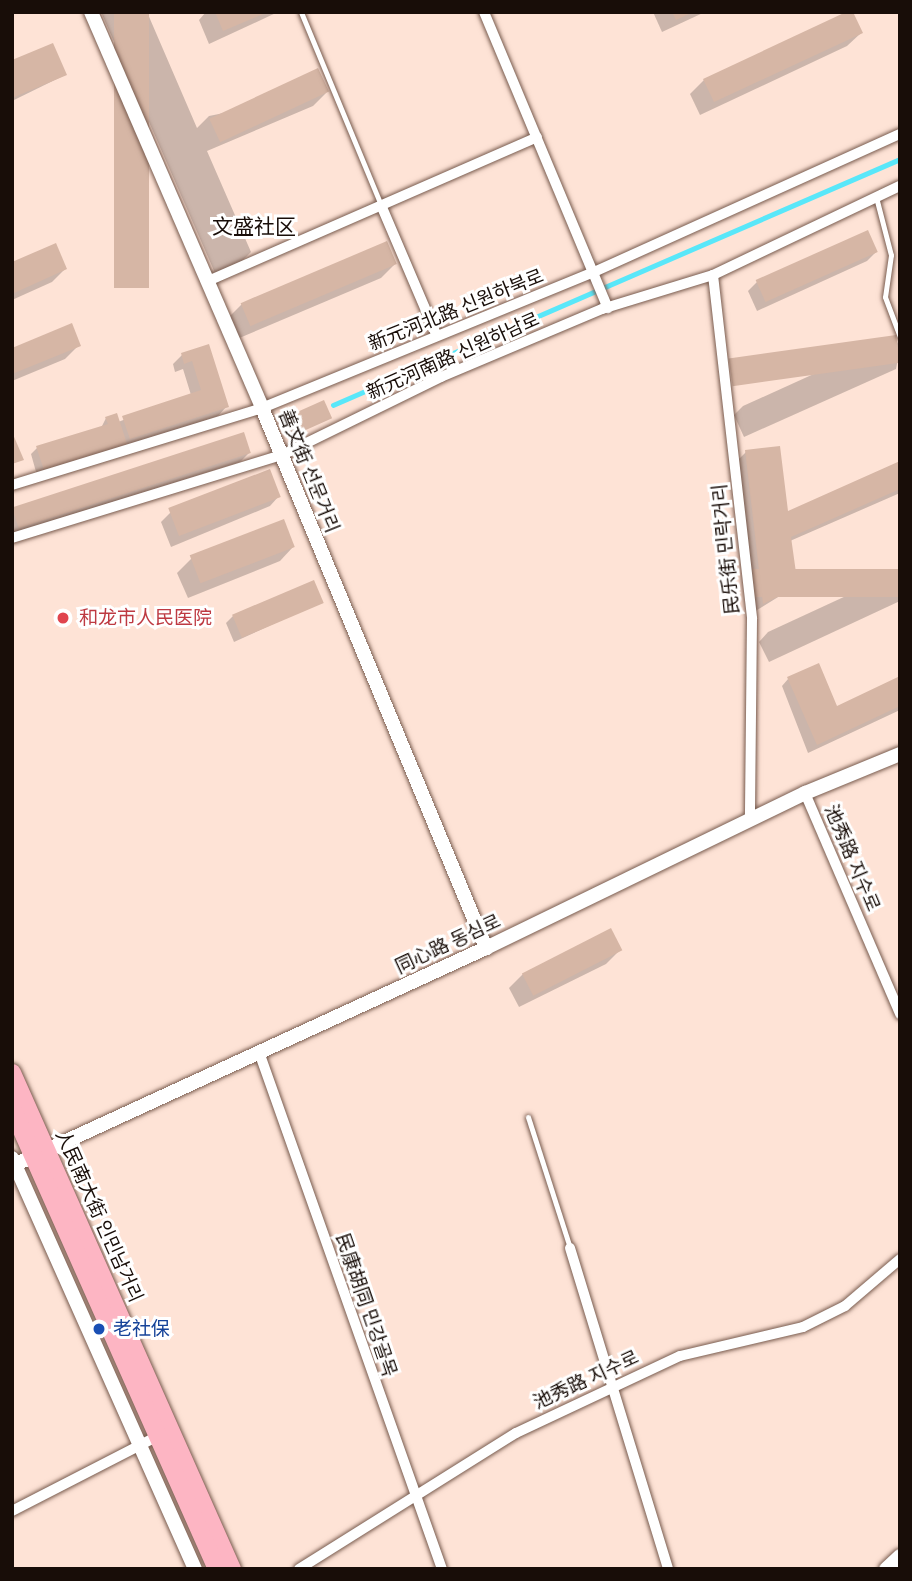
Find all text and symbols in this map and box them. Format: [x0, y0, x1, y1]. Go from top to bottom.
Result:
district label: 文盛社区 [212, 213, 296, 239]
street label: 新元河北路 신원하북로 [365, 264, 547, 356]
street label: 新元河南路 신원하남로 [363, 308, 543, 404]
street label: 善文街 선문거리 [274, 406, 344, 536]
street label: 民乐街 민락거리 [708, 483, 744, 615]
place label: 和龙市人民医院 [79, 607, 212, 629]
marker: 和龙市人民医院 [53, 608, 73, 628]
street label: 池秀路 지수로 [819, 801, 885, 915]
street label: 同心路 동심로 [392, 910, 504, 978]
street label: 人民南大街 인민남거리 [51, 1126, 147, 1306]
street label: 民康胡同 민강골목 [331, 1230, 401, 1380]
place label: 老社保 [113, 1318, 170, 1340]
marker: 老社保 [91, 1321, 107, 1337]
street label: 池秀路 지수로 [530, 1346, 642, 1414]

